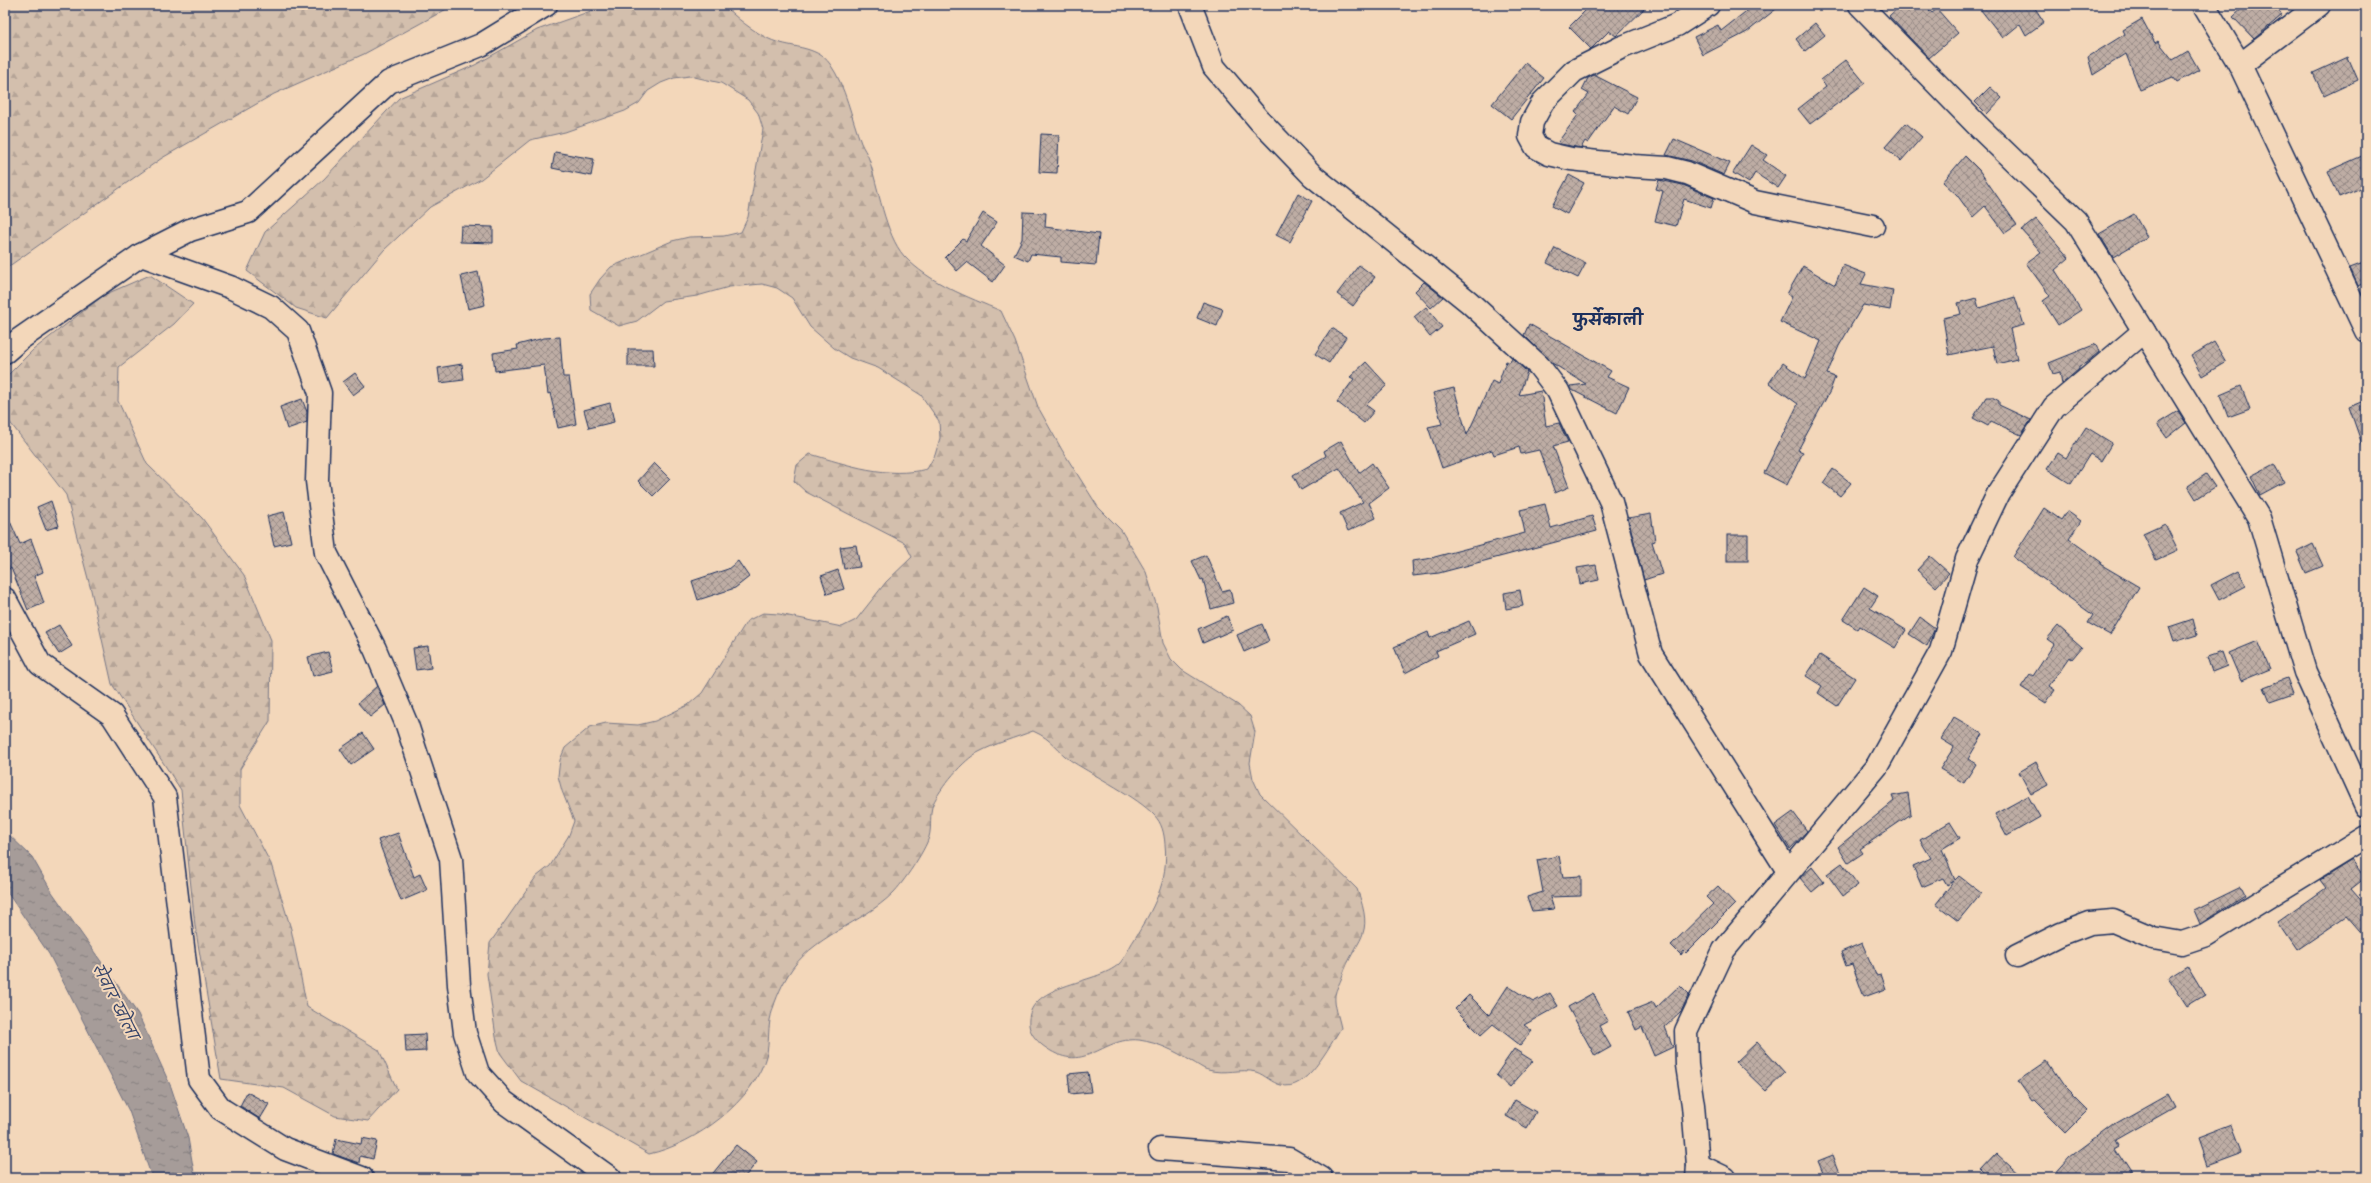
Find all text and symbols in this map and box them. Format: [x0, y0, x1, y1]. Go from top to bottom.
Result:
district label: फुर्सेकाली [1571, 307, 1644, 331]
water label: सेवार खोला [87, 959, 146, 1046]

